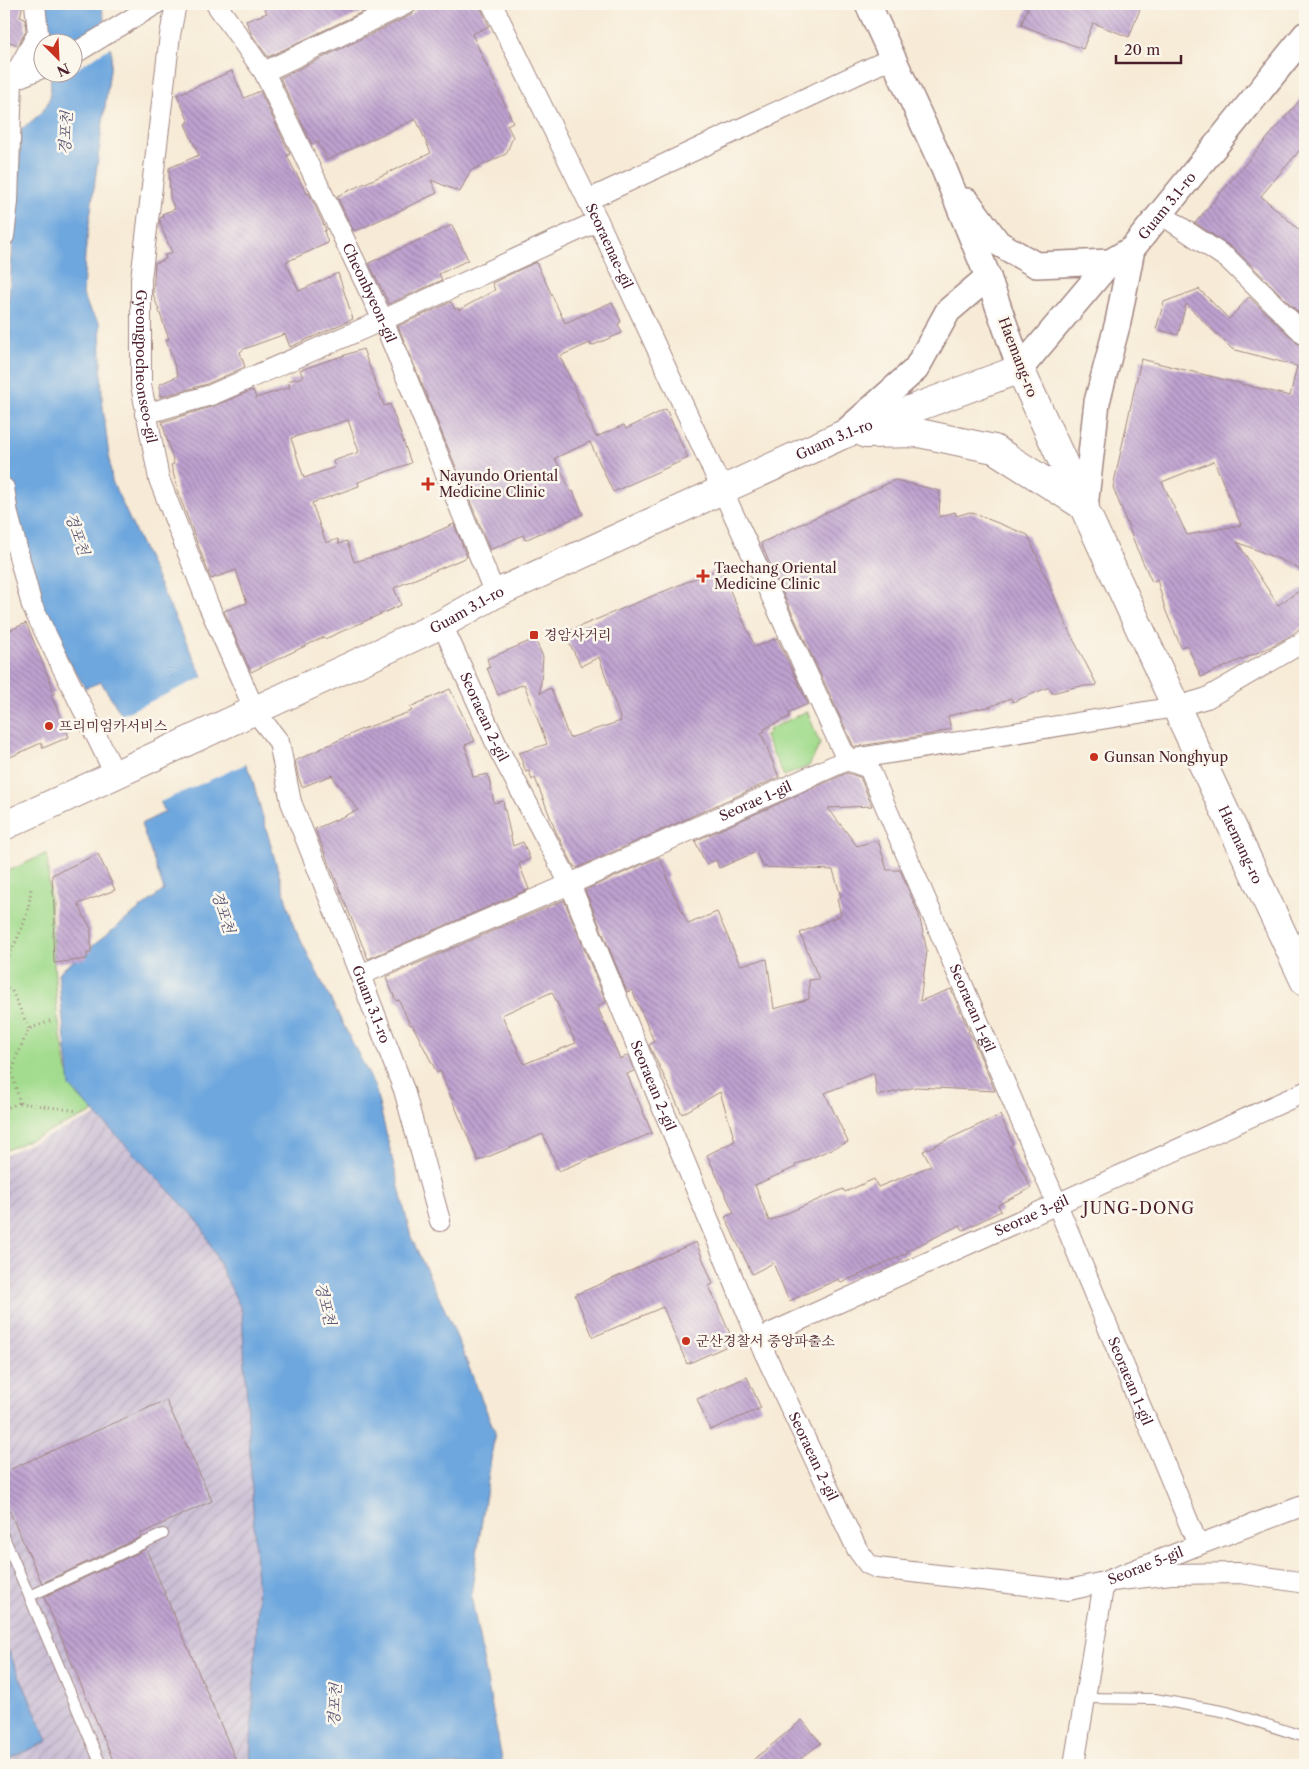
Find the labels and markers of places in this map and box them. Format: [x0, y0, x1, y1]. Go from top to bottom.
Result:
place label: Nayundo Oriental Medicine Clinic [439, 467, 558, 501]
marker: Nayundo Oriental Medicine Clinic [421, 477, 435, 491]
place label: Taechang Oriental Medicine Clinic [714, 559, 837, 593]
marker: Taechang Oriental Medicine Clinic [696, 569, 710, 583]
place label: 경암사거리 [544, 626, 612, 644]
marker: 경암사거리 [528, 629, 540, 641]
place label: 프리미엄카서비스 [59, 717, 168, 735]
marker: 프리미엄카서비스 [43, 720, 55, 732]
place label: Gunsan Nonghyup [1104, 748, 1228, 766]
marker: Gunsan Nonghyup [1088, 751, 1100, 763]
place label: 군산경찰서 중앙파출소 [696, 1332, 835, 1350]
marker: 군산경찰서 중앙파출소 [680, 1335, 692, 1347]

